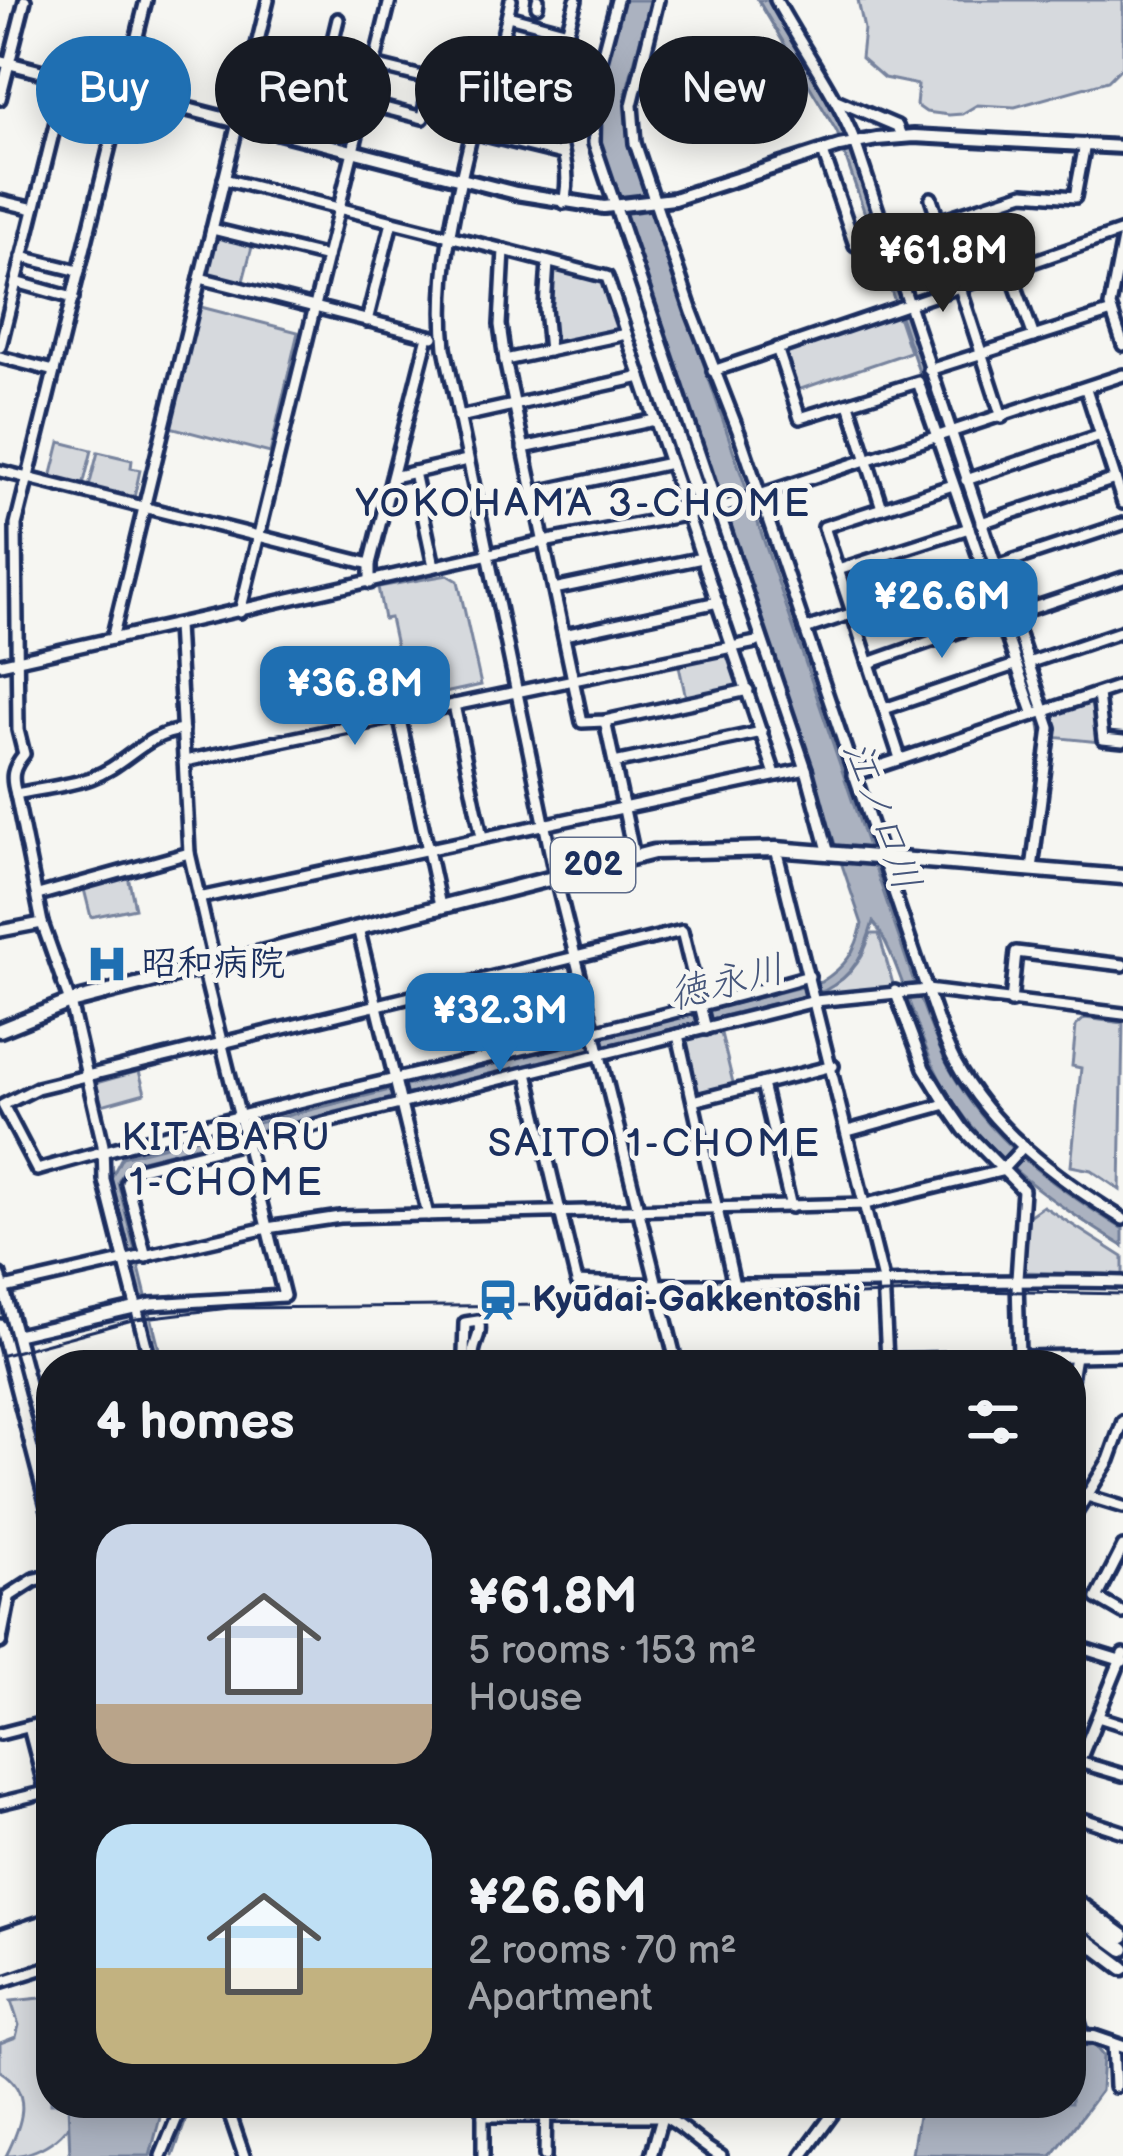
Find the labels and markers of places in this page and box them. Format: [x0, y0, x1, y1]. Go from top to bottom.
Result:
pin: ¥61.8M [845, 213, 1041, 315]
pin: ¥26.6M [844, 559, 1040, 661]
pin: ¥36.8M [257, 646, 453, 748]
hospital icon: 昭和病院 [84, 941, 130, 987]
place label: 昭和病院 [141, 943, 285, 986]
pin: ¥32.3M [402, 973, 598, 1075]
station icon: Kyūdai-Gakkentoshi [475, 1277, 521, 1323]
place label: Kyūdai-Gakkentoshi [532, 1279, 861, 1322]

